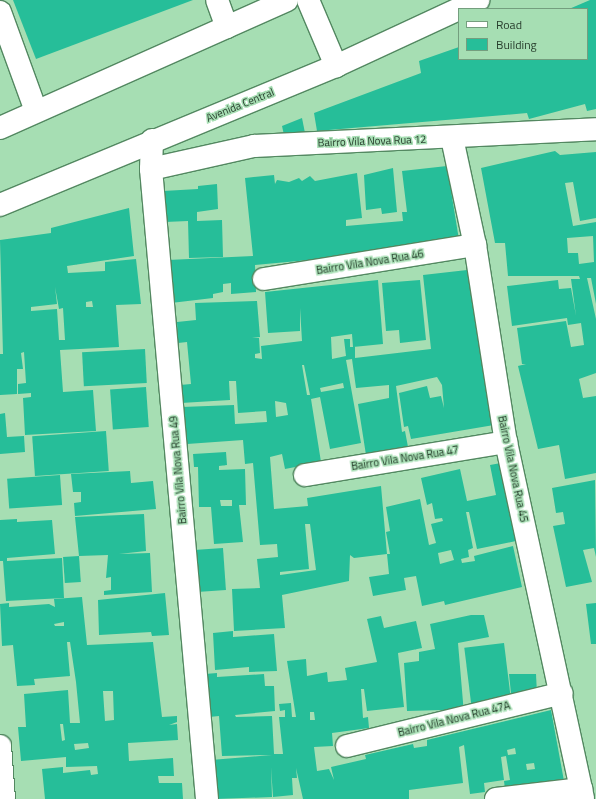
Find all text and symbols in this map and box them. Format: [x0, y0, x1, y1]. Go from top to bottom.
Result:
legend [458, 8, 588, 60]
text: Road [496, 15, 522, 34]
text: Building [496, 35, 537, 54]
street label: Avenida Central [204, 85, 276, 125]
street label: Bairro Vila Nova Rua 12 [317, 133, 427, 149]
street label: Bairro Vila Nova Rua 46 [315, 247, 425, 277]
street label: Bairro Vila Nova Rua 45 [495, 414, 531, 524]
street label: Bairro Vila Nova Rua 49 [167, 415, 189, 525]
street label: Bairro Vila Nova Rua 47 [350, 443, 460, 473]
street label: Bairro Vila Nova Rua 47A [396, 699, 512, 739]

